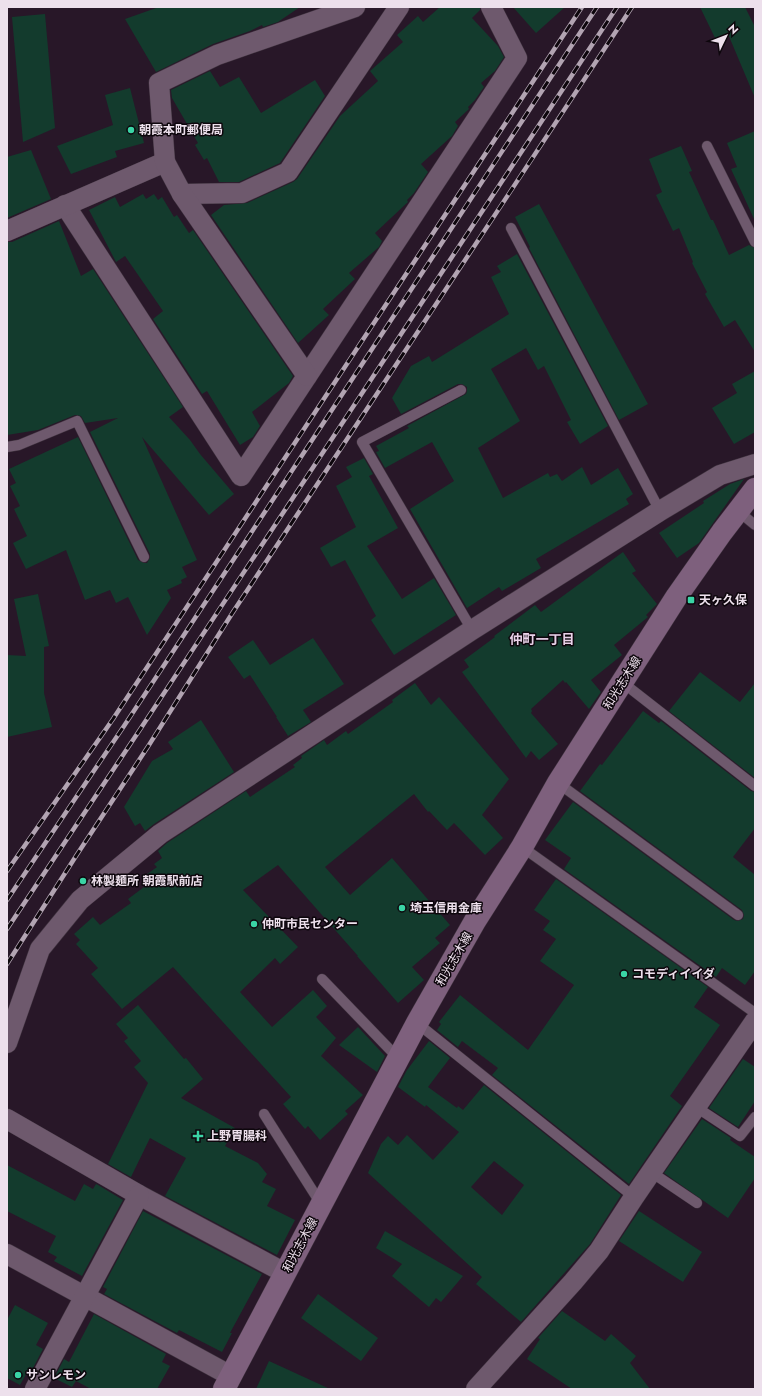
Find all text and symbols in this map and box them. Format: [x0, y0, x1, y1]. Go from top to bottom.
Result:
north arrow [706, 16, 746, 56]
text: N [724, 21, 742, 38]
place label: 朝霞本町郵便局 [139, 121, 223, 139]
marker: 朝霞本町郵便局 [126, 125, 136, 135]
place label: 天ヶ久保 [699, 591, 747, 609]
marker: 天ヶ久保 [686, 595, 696, 605]
district label: 仲町一丁目 [509, 630, 575, 649]
street label: 和光志木線 [598, 653, 646, 713]
place label: 林製麺所 朝霞駅前店 [91, 872, 203, 890]
marker: 林製麺所 朝霞駅前店 [78, 876, 88, 886]
place label: 埼玉信用金庫 [410, 899, 482, 917]
marker: 埼玉信用金庫 [397, 903, 407, 913]
place label: 仲町市民センター [262, 915, 358, 933]
marker: 仲町市民センター [249, 919, 259, 929]
street label: 和光志木線 [431, 929, 477, 989]
place label: コモディイイダ [632, 965, 715, 983]
marker: コモディイイダ [619, 969, 629, 979]
place label: 上野胃腸科 [207, 1127, 267, 1145]
marker: 上野胃腸科 [192, 1130, 204, 1142]
street label: 和光志木線 [278, 1214, 322, 1276]
place label: サンレモン [26, 1366, 86, 1384]
marker: サンレモン [13, 1370, 23, 1380]

